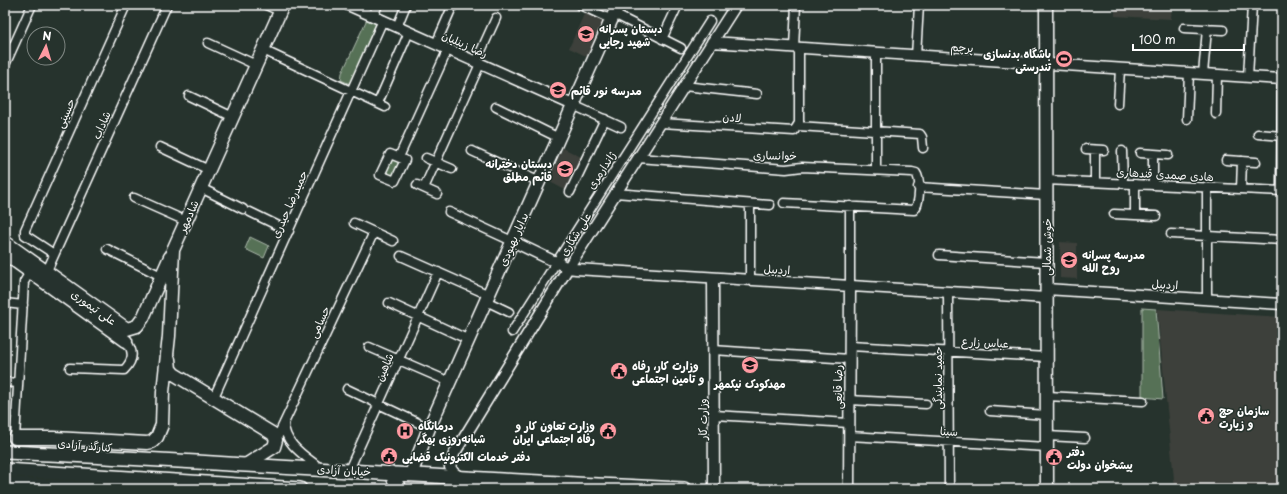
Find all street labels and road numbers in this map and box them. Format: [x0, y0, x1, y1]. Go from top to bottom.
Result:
street label: رضا زینلیان [439, 26, 491, 62]
street label: پرچم [950, 38, 974, 57]
street label: حسینی [51, 95, 79, 131]
street label: شاداب [87, 108, 115, 142]
street label: لادن [722, 108, 742, 126]
street label: خوانساری [753, 146, 797, 164]
street label: ژاندارمری [582, 148, 620, 192]
street label: هادی صمدی قندهاری [1116, 163, 1214, 185]
street label: حمیدرضا حیدری [266, 167, 312, 241]
street label: شادمهر [173, 197, 203, 236]
street label: بدایار بهبودی [494, 209, 532, 269]
street label: علی شکاری [555, 209, 595, 259]
street label: خوش شمالی [1038, 218, 1055, 276]
street label: اردبیل [763, 260, 791, 278]
street label: اردبیل [1151, 275, 1179, 293]
street label: علی تیموری [68, 285, 120, 329]
street label: حسامی [304, 303, 334, 341]
street label: عباس زارع [961, 332, 1009, 353]
street label: حمید نمایندگی [929, 347, 946, 410]
street label: شاهین [370, 350, 398, 384]
street label: رضا قانعی [829, 365, 846, 409]
street label: وزارت کار [694, 398, 711, 441]
street label: سینا [940, 422, 958, 440]
street label: کنارگذر آزادی [57, 434, 113, 456]
street label: خیابان آزادی [317, 460, 371, 480]

